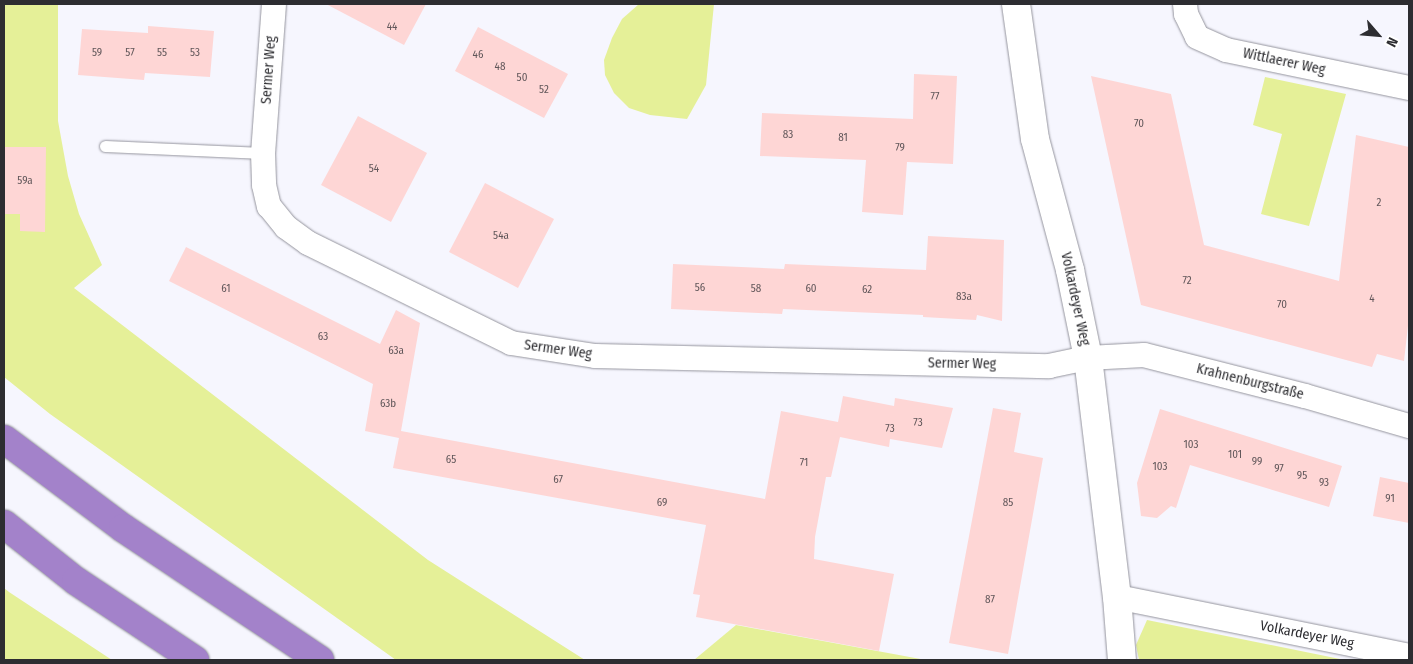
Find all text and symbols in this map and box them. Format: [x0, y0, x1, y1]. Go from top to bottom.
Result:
north arrow [1353, 10, 1403, 60]
house number: 44 [387, 20, 397, 34]
text: N [1382, 34, 1401, 50]
street label: Sermer Weg [258, 35, 280, 105]
street label: Wittlaerer Weg [1241, 45, 1327, 79]
house number: 59 [92, 46, 102, 60]
house number: 57 [125, 46, 135, 60]
house number: 55 [157, 46, 167, 60]
house number: 53 [190, 46, 200, 60]
house number: 46 [473, 48, 483, 62]
house number: 48 [495, 60, 505, 74]
house number: 50 [517, 71, 527, 85]
house number: 52 [539, 83, 549, 97]
house number: 77 [931, 90, 939, 104]
house number: 70 [1134, 117, 1144, 131]
house number: 83 [783, 128, 793, 142]
house number: 81 [838, 131, 848, 145]
house number: 79 [895, 141, 905, 155]
house number: 54 [369, 162, 379, 176]
house number: 59a [17, 174, 33, 188]
house number: 2 [1377, 196, 1381, 210]
house number: 54a [493, 229, 509, 243]
street label: Volkardeyer Weg [1057, 251, 1093, 347]
house number: 72 [1182, 274, 1192, 288]
house number: 56 [695, 281, 705, 295]
house number: 61 [221, 282, 231, 296]
house number: 58 [751, 282, 761, 296]
house number: 60 [805, 282, 817, 296]
house number: 62 [862, 283, 872, 297]
house number: 83a [956, 290, 972, 304]
house number: 4 [1369, 292, 1375, 306]
house number: 70 [1277, 298, 1287, 312]
house number: 63 [318, 330, 328, 344]
street label: Sermer Weg [523, 337, 593, 363]
house number: 63a [388, 344, 404, 358]
street label: Sermer Weg [928, 355, 996, 373]
street label: Krahnenburgstraße [1195, 361, 1305, 403]
house number: 63b [380, 397, 396, 411]
house number: 73 [913, 416, 923, 430]
house number: 73 [885, 422, 895, 436]
house number: 103 [1184, 438, 1198, 452]
house number: 101 [1228, 448, 1242, 462]
house number: 65 [446, 453, 456, 467]
house number: 99 [1252, 455, 1262, 469]
house number: 71 [800, 456, 808, 470]
house number: 103 [1153, 460, 1167, 474]
house number: 97 [1274, 462, 1284, 476]
house number: 95 [1297, 469, 1307, 483]
house number: 67 [553, 473, 563, 487]
house number: 93 [1319, 476, 1329, 490]
house number: 91 [1385, 492, 1395, 506]
house number: 69 [657, 496, 667, 510]
house number: 85 [1003, 496, 1013, 510]
house number: 87 [985, 593, 995, 607]
street label: Volkardeyer Weg [1259, 618, 1355, 652]

